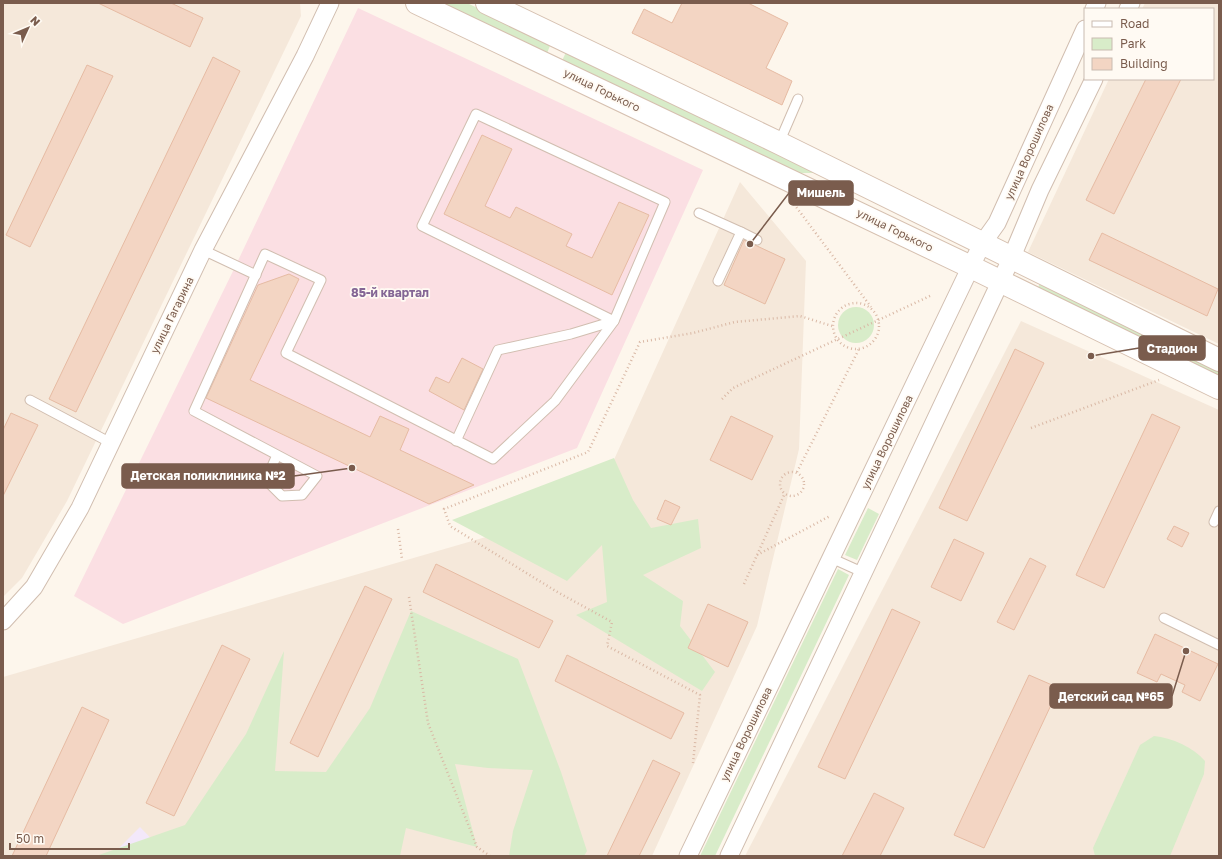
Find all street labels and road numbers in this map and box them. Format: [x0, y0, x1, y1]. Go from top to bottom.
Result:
street label: улица Горького [562, 65, 643, 114]
street label: улица Ворошилова [1002, 102, 1056, 202]
street label: улица Горького [855, 205, 936, 254]
street label: улица Гагарина [147, 274, 196, 355]
street label: улица Ворошилова [858, 392, 915, 491]
street label: улица Ворошилова [717, 684, 774, 783]

